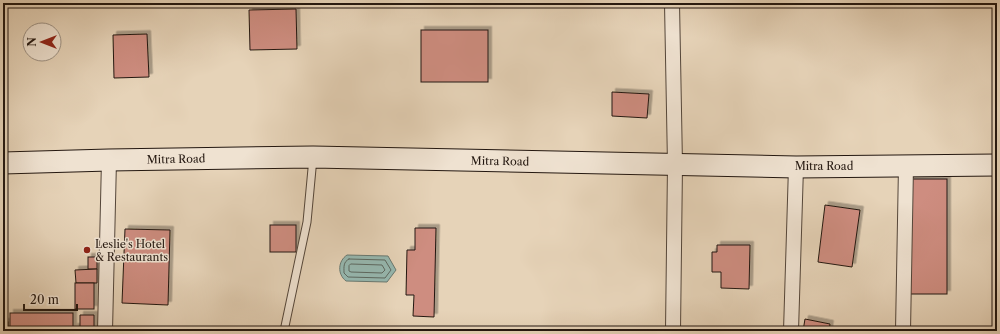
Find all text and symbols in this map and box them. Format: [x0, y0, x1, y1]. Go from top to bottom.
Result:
north arrow [22, 22, 62, 62]
text: N [25, 37, 39, 47]
street label: Mitra Road [147, 151, 206, 167]
street label: Mitra Road [471, 153, 530, 169]
street label: Mitra Road [795, 159, 854, 173]
place label: Leslie's Hotel & Restaurants [95, 237, 168, 264]
marker: Leslie's Hotel & Restaurants [82, 245, 92, 255]
scale bar [24, 286, 77, 312]
text: 20 m [30, 292, 59, 307]

